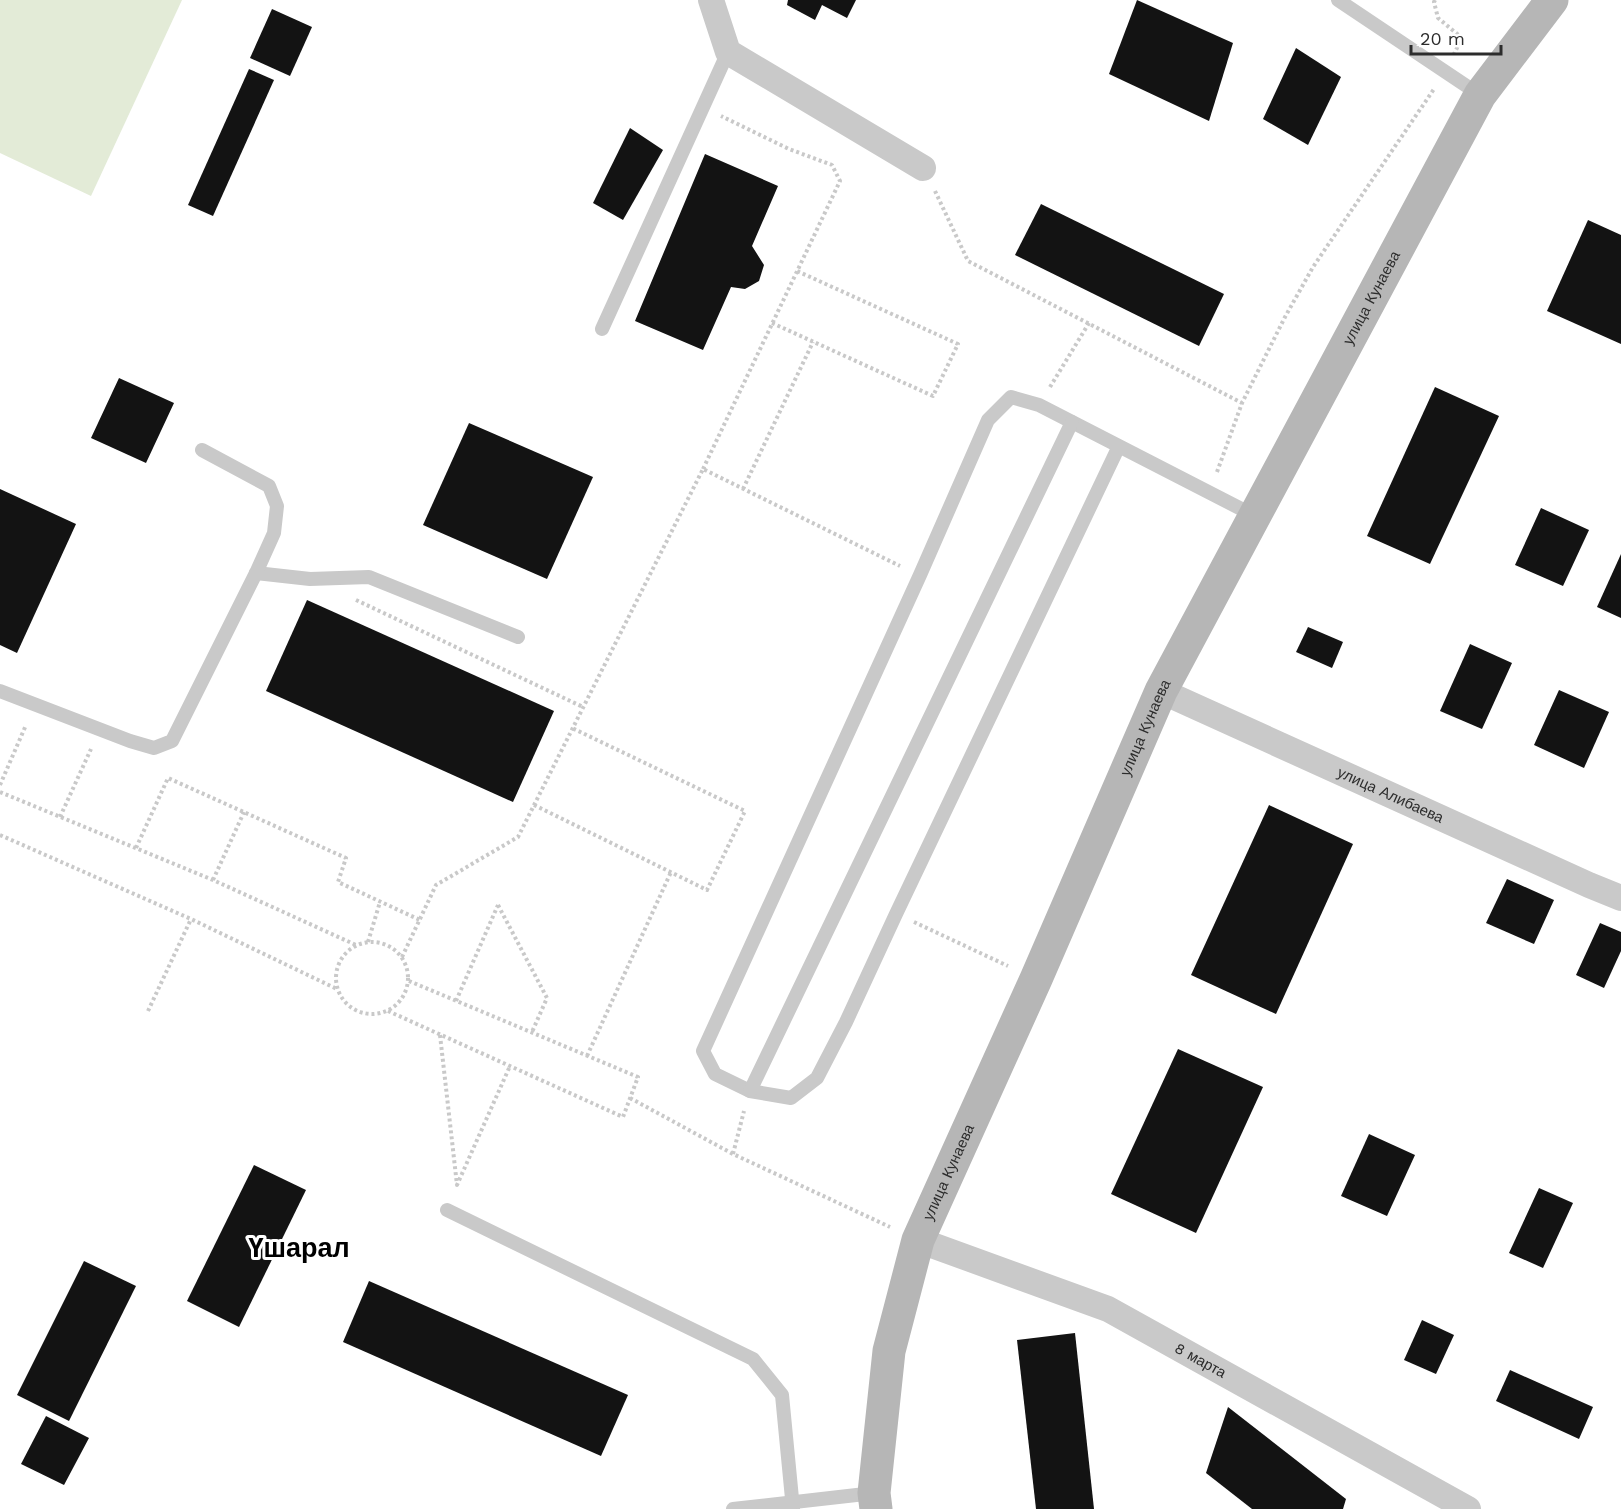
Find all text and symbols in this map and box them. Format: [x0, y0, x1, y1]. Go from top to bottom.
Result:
scale bar [1411, 18, 1501, 56]
text: 20 m [1420, 28, 1465, 49]
street label: улица Кунаева [1339, 247, 1404, 348]
street label: улица Кунаева [1116, 676, 1175, 779]
street label: улица Алибаева [1335, 763, 1447, 827]
street label: улица Кунаева [919, 1121, 978, 1223]
district label: Үшарал [248, 1232, 350, 1264]
street label: 8 марта [1172, 1339, 1230, 1382]

